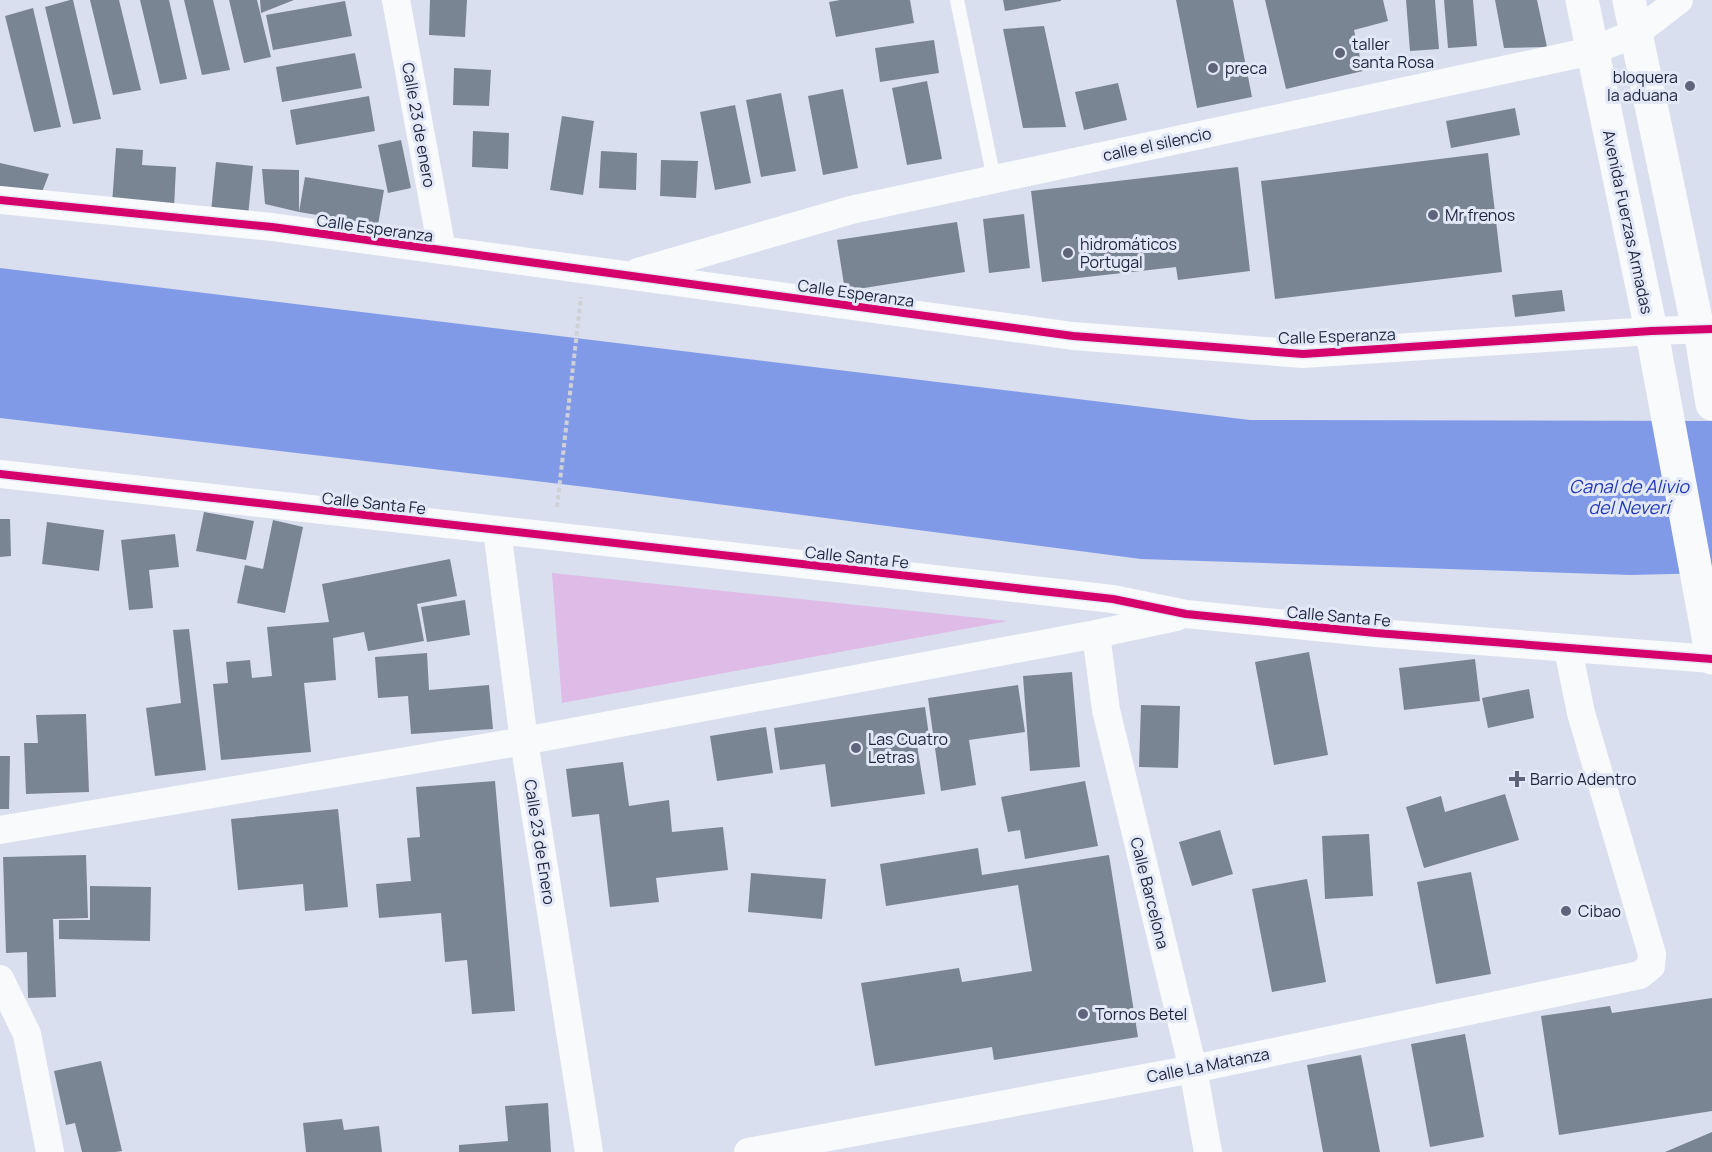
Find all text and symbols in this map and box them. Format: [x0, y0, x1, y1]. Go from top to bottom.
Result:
place label: taller santa Rosa [1352, 33, 1434, 73]
marker: taller santa Rosa [1333, 46, 1347, 60]
place label: preca [1225, 57, 1267, 79]
street label: Calle 23 de enero [397, 61, 441, 189]
marker: preca [1206, 61, 1220, 75]
place label: bloquera la aduana [1607, 66, 1678, 106]
marker: bloquera la aduana [1683, 79, 1697, 93]
street label: calle el silencio [1101, 122, 1213, 166]
street label: Avenida Fuerzas Armadas [1598, 128, 1658, 316]
place label: Mr frenos [1445, 204, 1515, 226]
marker: Mr frenos [1426, 208, 1440, 222]
street label: Calle Esperanza [315, 209, 435, 247]
place label: hidromáticos Portugal [1080, 233, 1177, 273]
marker: hidromáticos Portugal [1061, 246, 1075, 260]
street label: Calle Esperanza [796, 274, 916, 312]
street label: Calle Esperanza [1278, 323, 1396, 349]
water label: Canal de Alivio del Neverí [1569, 474, 1690, 519]
street label: Calle Santa Fe [321, 487, 427, 519]
street label: Calle Santa Fe [804, 541, 910, 573]
street label: Calle Santa Fe [1286, 600, 1392, 632]
place label: Las Cuatro Letras [868, 728, 948, 768]
marker: Las Cuatro Letras [849, 741, 863, 755]
place label: Barrio Adentro [1530, 768, 1636, 790]
marker: Barrio Adentro [1508, 770, 1526, 788]
street label: Calle 23 de Enero [519, 778, 561, 906]
street label: Calle Barcelona [1126, 835, 1174, 951]
place label: Cibao [1578, 900, 1621, 922]
marker: Cibao [1559, 904, 1573, 918]
place label: Tornos Betel [1095, 1003, 1187, 1025]
marker: Tornos Betel [1076, 1007, 1090, 1021]
street label: Calle La Matanza [1145, 1042, 1271, 1088]

